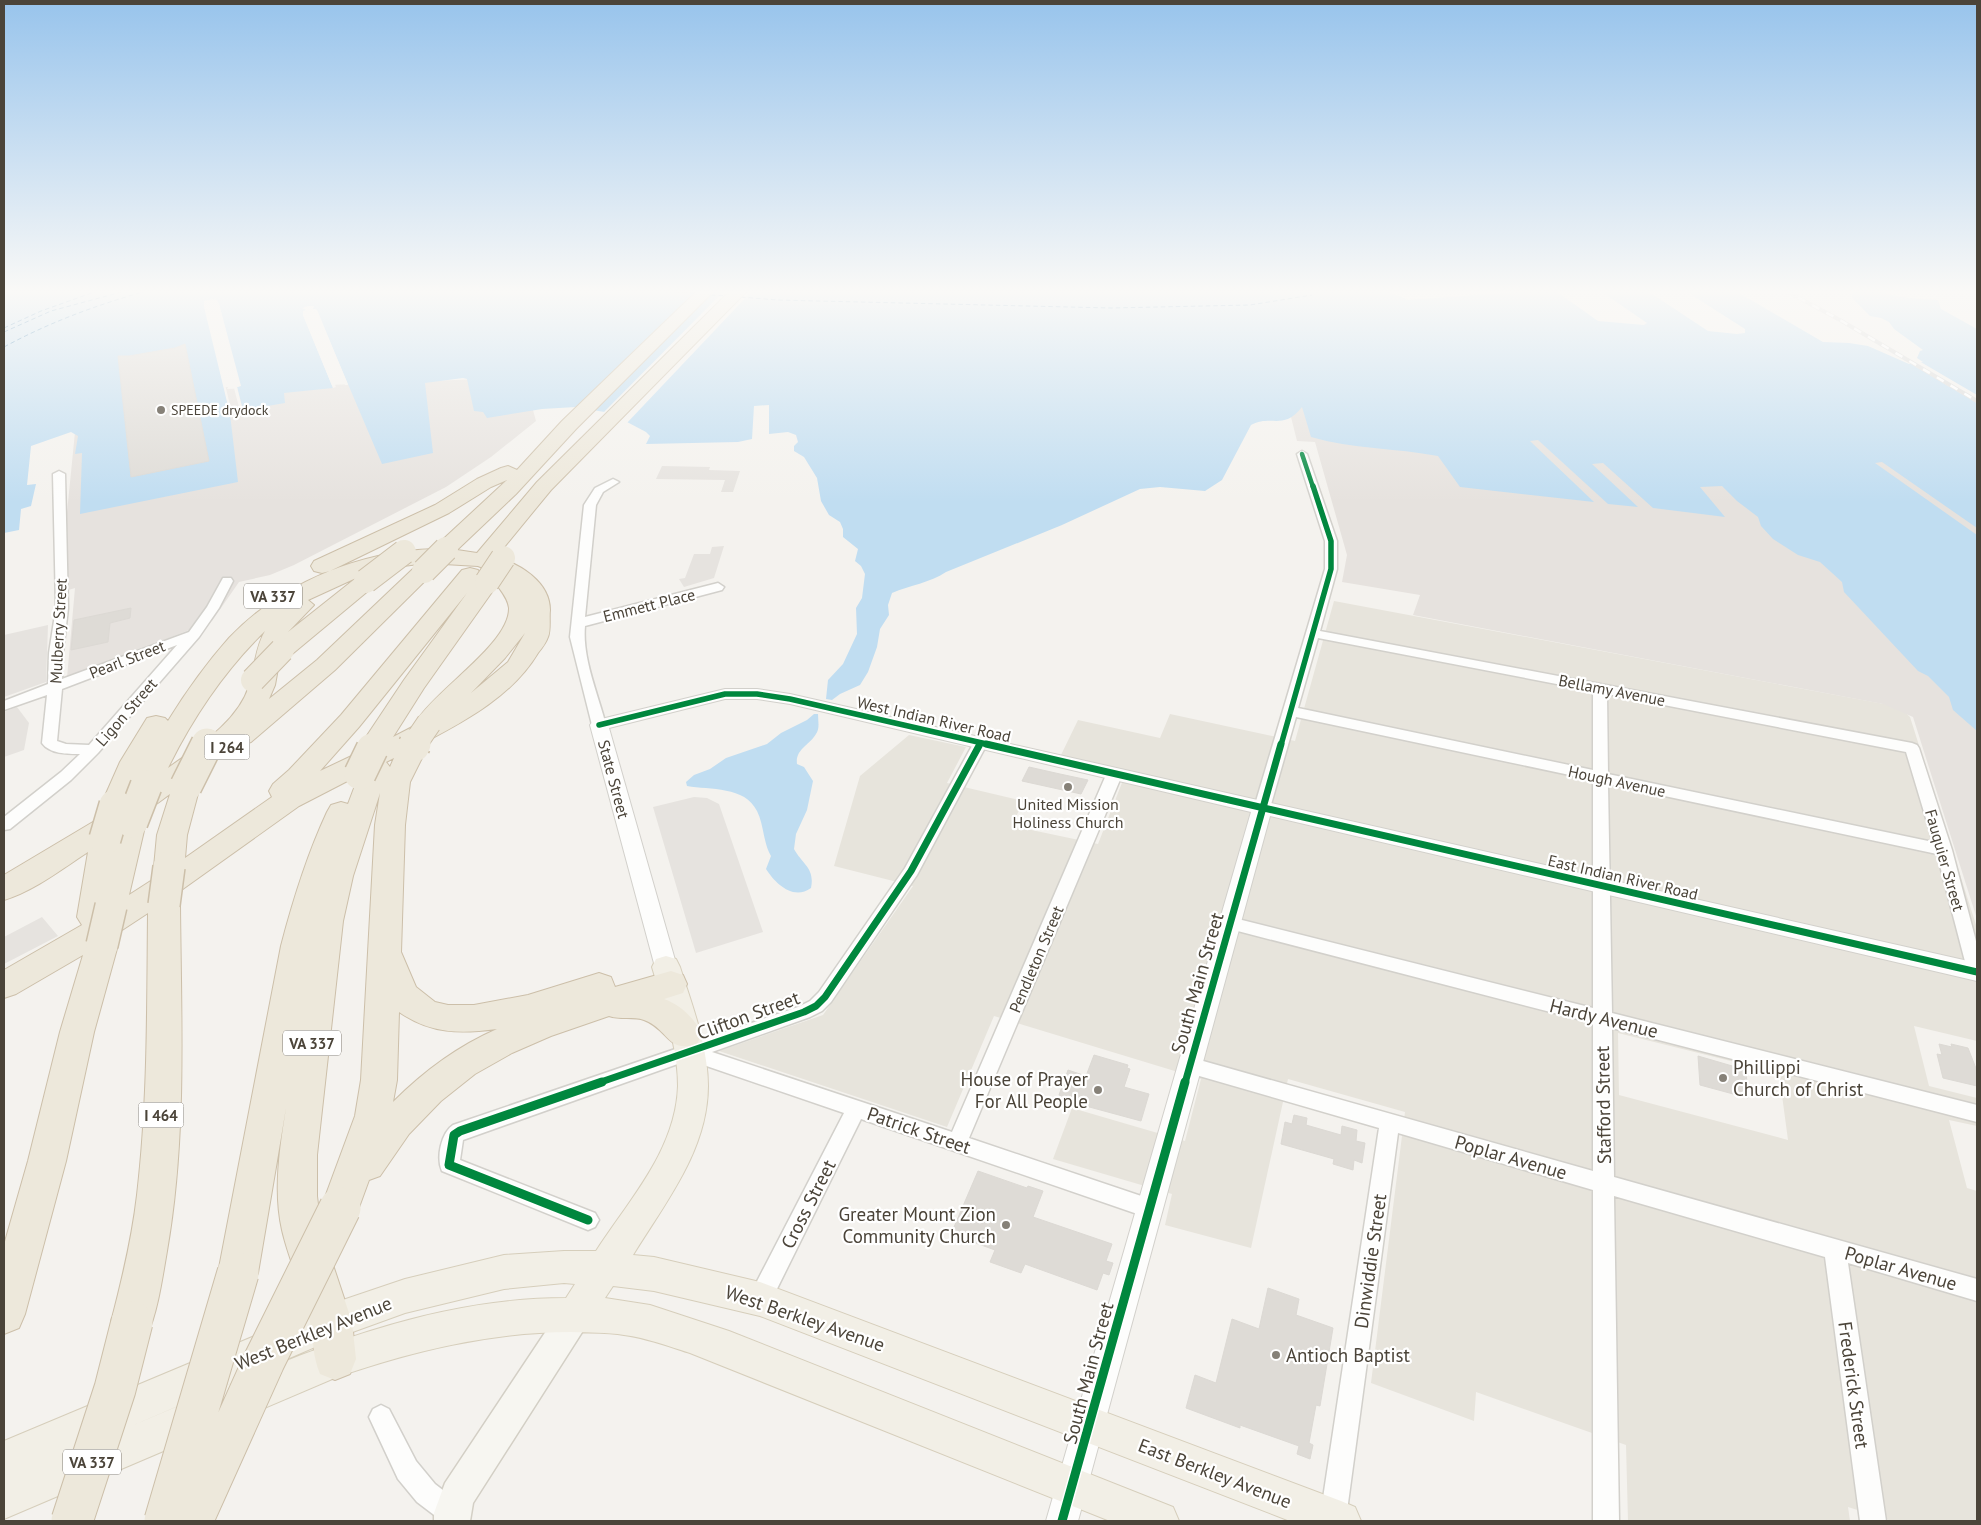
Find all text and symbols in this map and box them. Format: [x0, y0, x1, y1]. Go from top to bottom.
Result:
place label: SPEEDE drydock [171, 401, 269, 419]
marker: SPEEDE drydock [155, 404, 167, 416]
street label: Mulberry Street [45, 577, 71, 684]
road number: VA 337 [244, 584, 302, 608]
street label: Emmett Place [601, 584, 697, 626]
street label: Pearl Street [86, 635, 168, 683]
street label: Bellamy Avenue [1557, 670, 1667, 710]
street label: Ligon Street [91, 673, 161, 750]
street label: West Indian River Road [855, 692, 1013, 746]
road number: I 264 [204, 734, 250, 760]
street label: State Street [594, 738, 634, 821]
street label: Hough Avenue [1566, 761, 1668, 801]
marker: United Mission Holiness Church [1062, 781, 1074, 793]
place label: United Mission Holiness Church [1013, 794, 1123, 832]
street label: Fauquier Street [1921, 807, 1969, 914]
street label: East Indian River Road [1546, 850, 1700, 904]
street label: Pendleton Street [1004, 902, 1068, 1016]
street label: South Main Street [1165, 909, 1229, 1056]
street label: Clifton Street [693, 985, 803, 1045]
street label: Hardy Avenue [1547, 993, 1661, 1043]
road number: VA 337 [283, 1030, 341, 1056]
street label: Stafford Street [1590, 1045, 1616, 1164]
place label: Phillippi Church of Christ [1733, 1055, 1864, 1101]
place label: House of Prayer For All People [960, 1067, 1089, 1113]
marker: Phillippi Church of Christ [1717, 1072, 1729, 1084]
marker: House of Prayer For All People [1092, 1084, 1104, 1096]
street label: Patrick Street [864, 1101, 975, 1159]
road number: I 464 [138, 1102, 184, 1128]
street label: Poplar Avenue [1452, 1130, 1570, 1184]
street label: Cross Street [775, 1155, 841, 1253]
street label: Dinwiddie Street [1349, 1192, 1391, 1330]
place label: Greater Mount Zion Community Church [838, 1202, 996, 1248]
marker: Greater Mount Zion Community Church [1000, 1219, 1012, 1231]
street label: Poplar Avenue [1842, 1241, 1960, 1295]
street label: West Berkley Avenue [722, 1279, 888, 1357]
street label: West Berkley Avenue [231, 1291, 395, 1375]
street label: South Main Street [1058, 1299, 1119, 1447]
street label: Frederick Street [1833, 1320, 1875, 1451]
place label: Antioch Baptist [1286, 1343, 1411, 1367]
marker: Antioch Baptist [1270, 1349, 1282, 1361]
street label: East Berkley Avenue [1135, 1433, 1295, 1513]
road number: VA 337 [63, 1450, 121, 1474]

